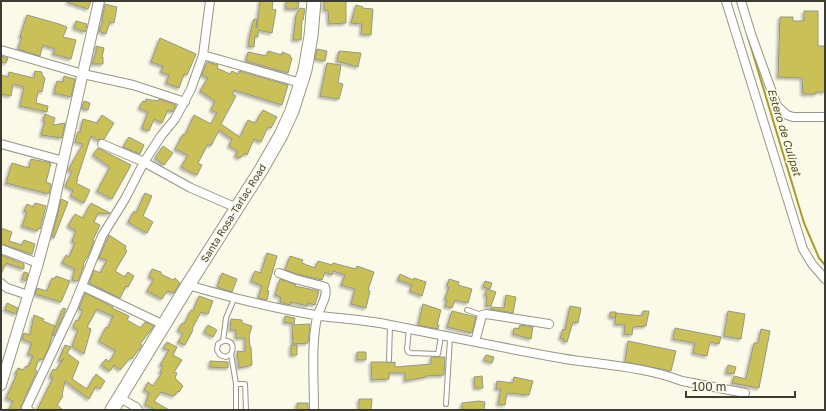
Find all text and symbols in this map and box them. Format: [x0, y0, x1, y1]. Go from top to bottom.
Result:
water label: Estero de Culipat [765, 87, 805, 179]
street label: Santa Rosa-Tarlac Road [198, 162, 268, 264]
scale bar [686, 373, 795, 399]
text: 100 m [692, 379, 726, 394]

